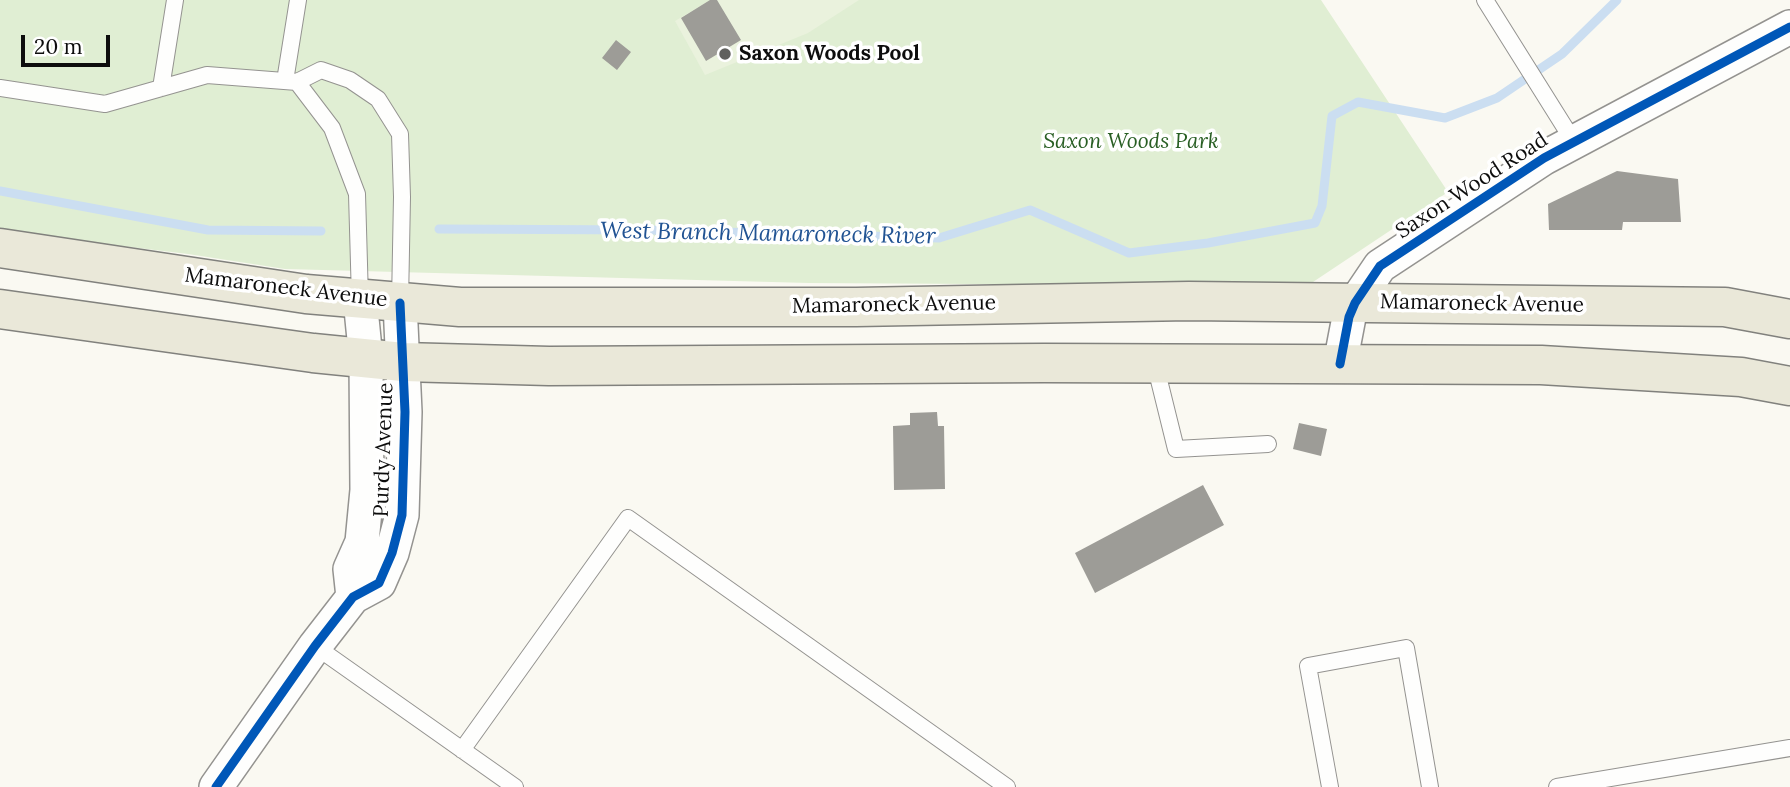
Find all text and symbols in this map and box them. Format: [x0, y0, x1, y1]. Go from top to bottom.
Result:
scale bar [24, 21, 114, 65]
text: 20 m [34, 33, 83, 60]
place label: Saxon Woods Pool [739, 41, 920, 67]
marker: Saxon Woods Pool [717, 46, 733, 62]
street label: Saxon Wood Road [1391, 128, 1553, 244]
park label: Saxon Woods Park [1043, 129, 1219, 155]
water label: West Branch Mamaroneck River [600, 217, 936, 251]
street label: Mamaroneck Avenue [183, 263, 389, 313]
street label: Mamaroneck Avenue [1380, 290, 1584, 318]
street label: Mamaroneck Avenue [792, 291, 996, 319]
street label: Purdy Avenue [369, 382, 399, 518]

